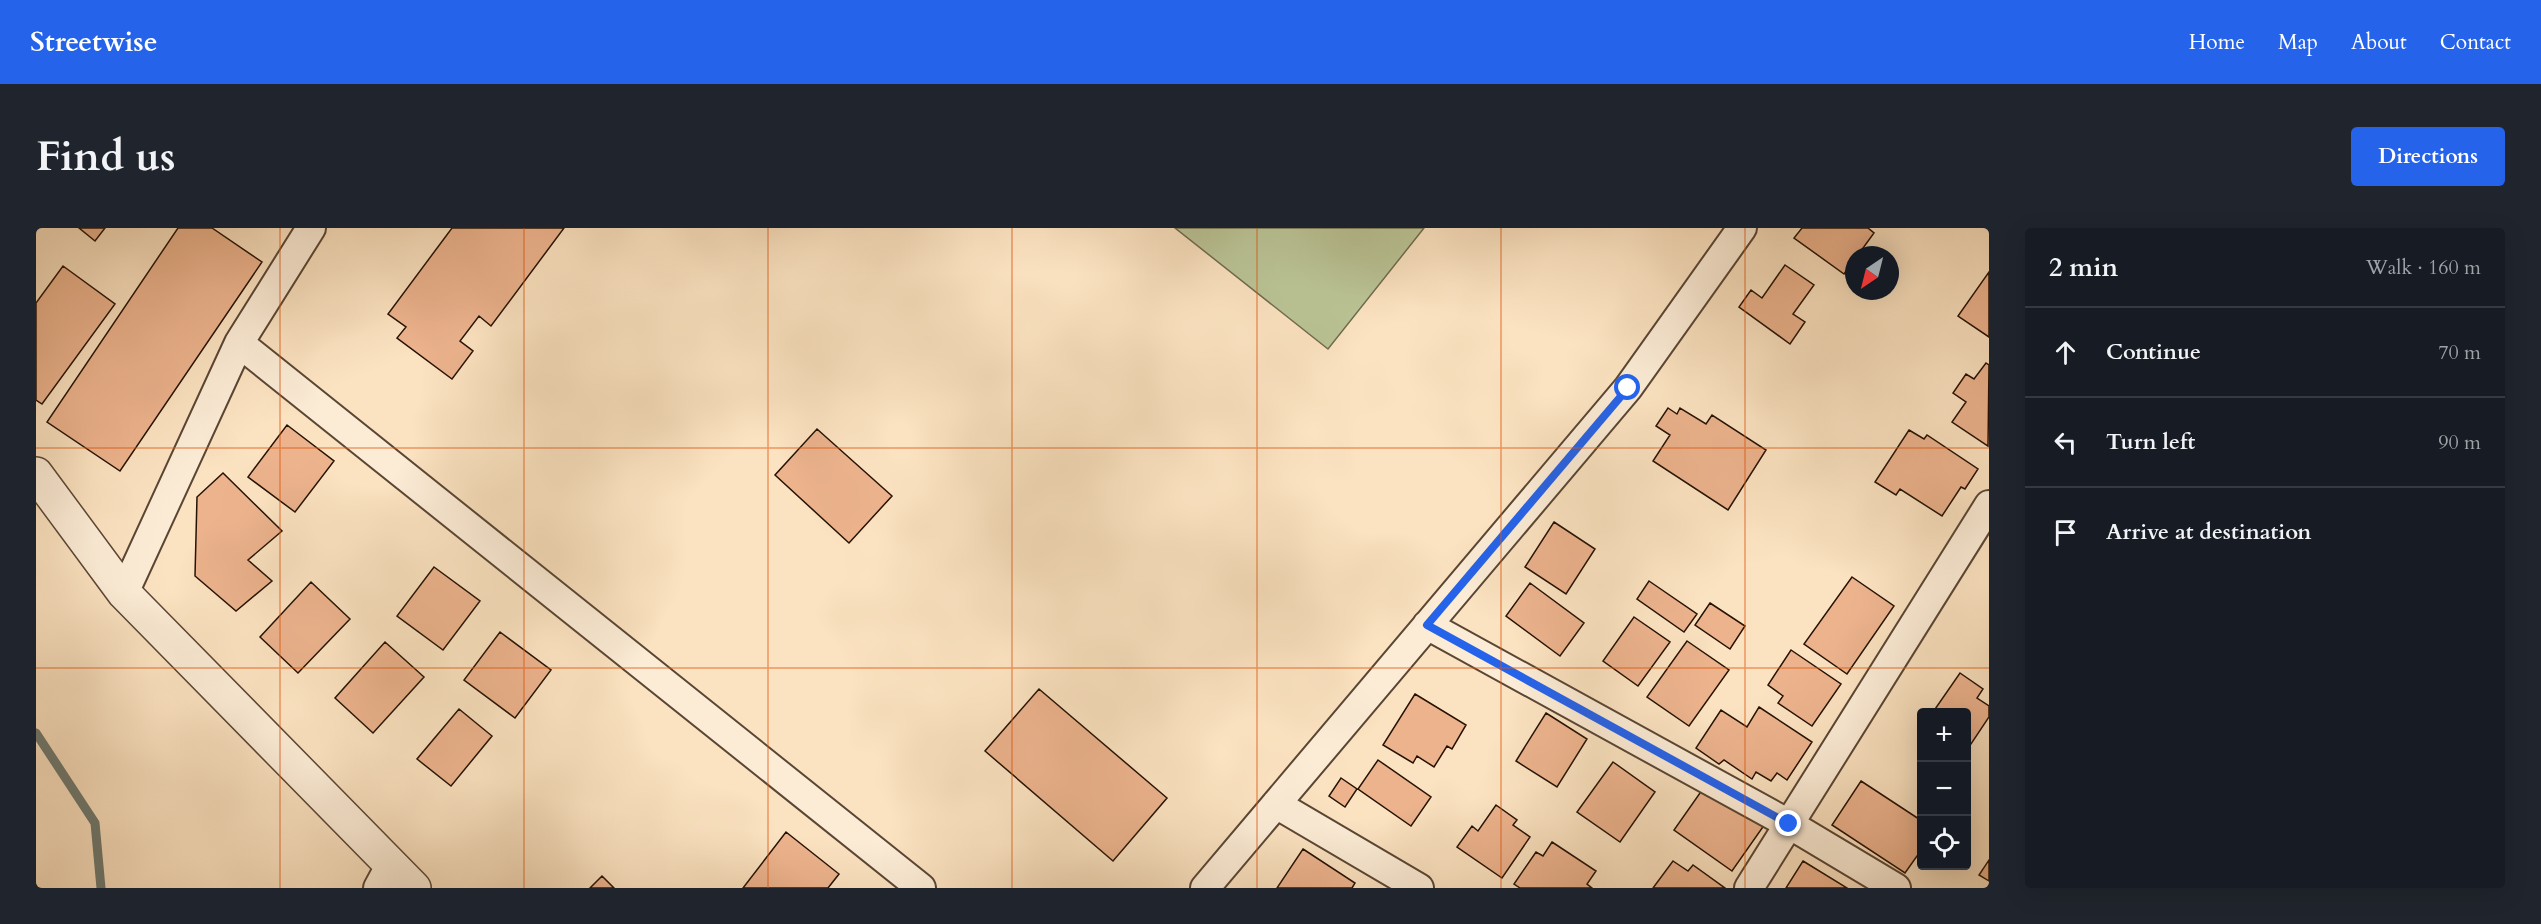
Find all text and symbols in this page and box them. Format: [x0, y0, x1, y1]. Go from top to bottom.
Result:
text: Streetwise [30, 23, 158, 61]
text: Home [2189, 28, 2245, 57]
text: Map [2278, 28, 2318, 57]
text: About [2351, 28, 2407, 57]
text: Contact [2440, 28, 2511, 57]
button: Directions [2351, 127, 2505, 186]
text: Find us [36, 128, 176, 185]
north arrow [1845, 246, 1899, 300]
text: 2 min [2049, 250, 2118, 285]
text: Walk · 160 m [2366, 254, 2481, 281]
icon: ahead [2049, 336, 2082, 369]
text: Continue [2106, 337, 2201, 367]
text: 70 m [2438, 339, 2481, 366]
route start [1614, 374, 1640, 400]
icon: left [2049, 426, 2082, 459]
text: Turn left [2106, 427, 2195, 457]
text: 90 m [2438, 429, 2481, 456]
icon: arrive [2049, 516, 2082, 549]
text: Arrive at destination [2106, 517, 2311, 547]
map controls [1917, 708, 1971, 870]
button: + [1917, 708, 1971, 762]
button: − [1917, 762, 1971, 816]
route end [1775, 810, 1801, 836]
button: locate [1917, 816, 1971, 870]

